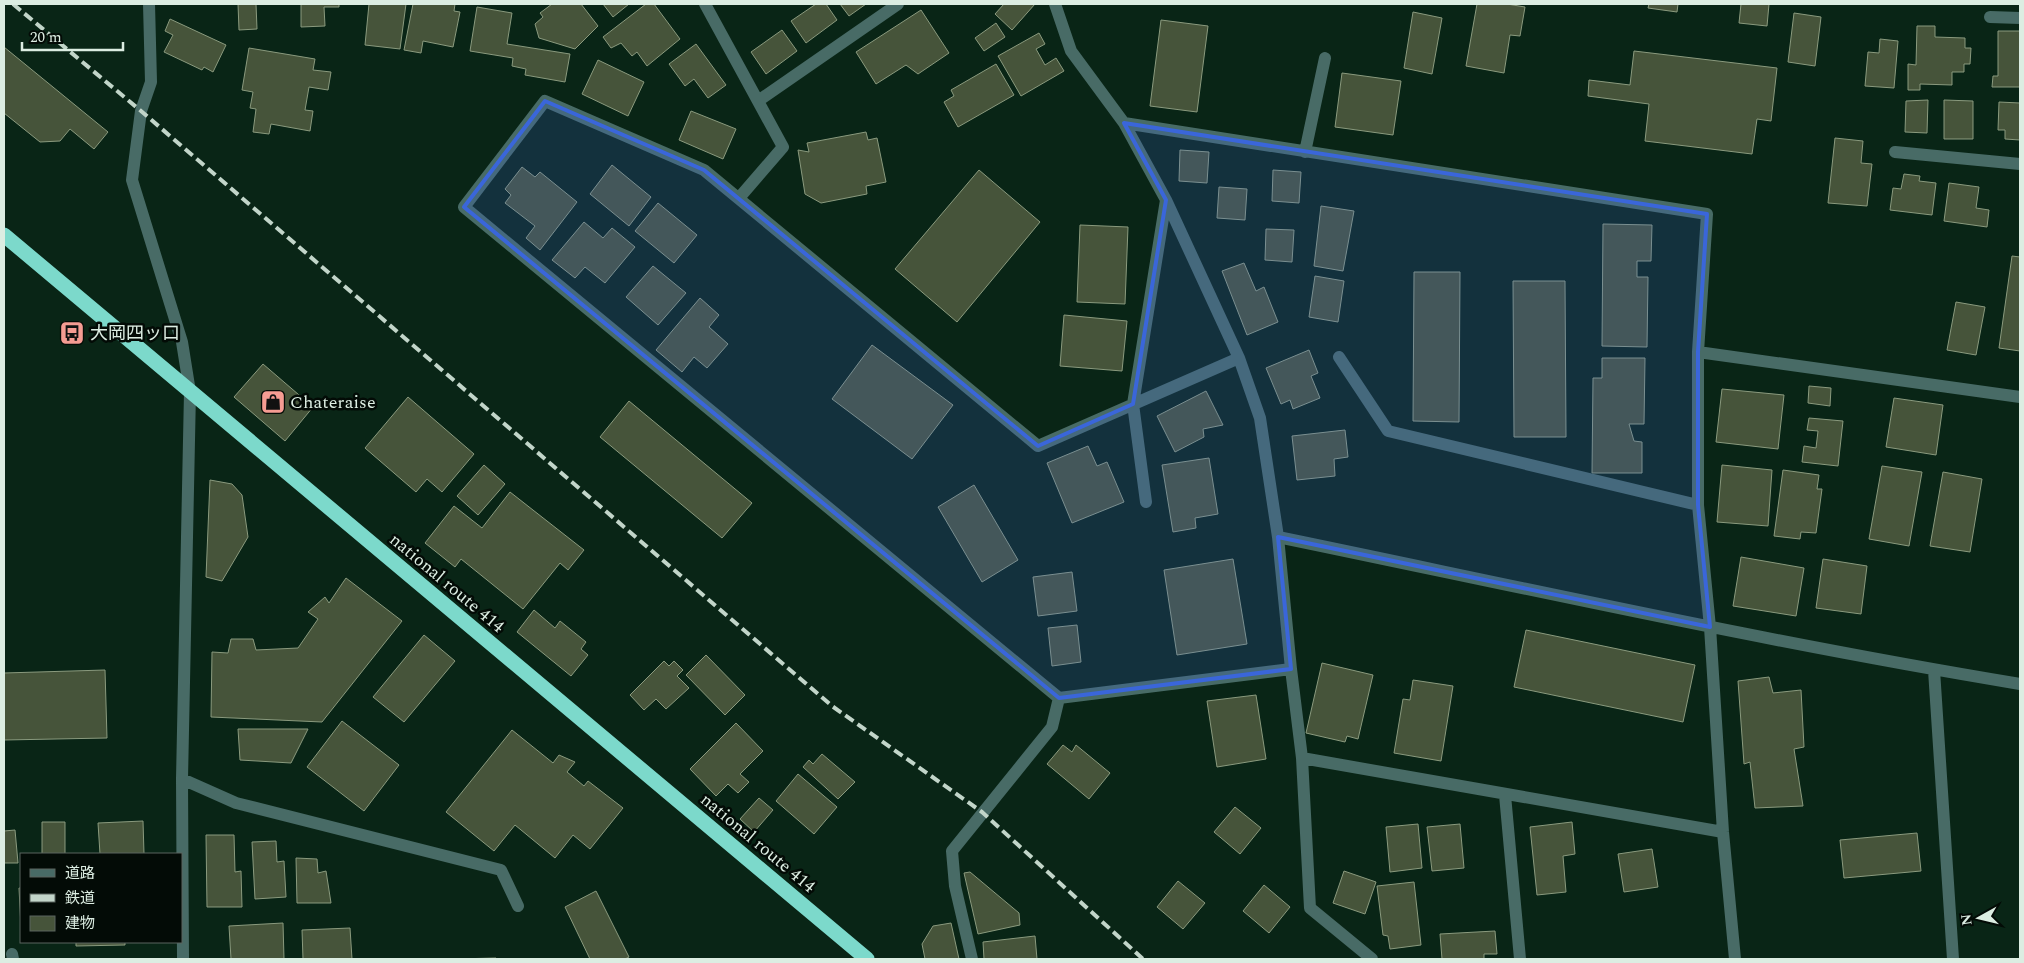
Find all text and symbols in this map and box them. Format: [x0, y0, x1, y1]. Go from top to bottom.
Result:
scale bar [22, 20, 124, 52]
text: 20 m [30, 26, 62, 49]
bus stop icon: 大岡四ッ口 [59, 320, 85, 346]
place label: 大岡四ッ口 [90, 320, 180, 347]
shop icon: Chateraise [260, 389, 286, 415]
place label: Chateraise [290, 389, 376, 416]
street label: national route 414 [383, 527, 511, 639]
street label: national route 414 [694, 787, 822, 899]
legend [20, 853, 182, 943]
text: 道路 [65, 862, 95, 885]
text: 鉄道 [65, 887, 95, 910]
north arrow [1954, 893, 2004, 943]
text: 建物 [65, 912, 95, 935]
text: N [1955, 913, 1978, 927]

